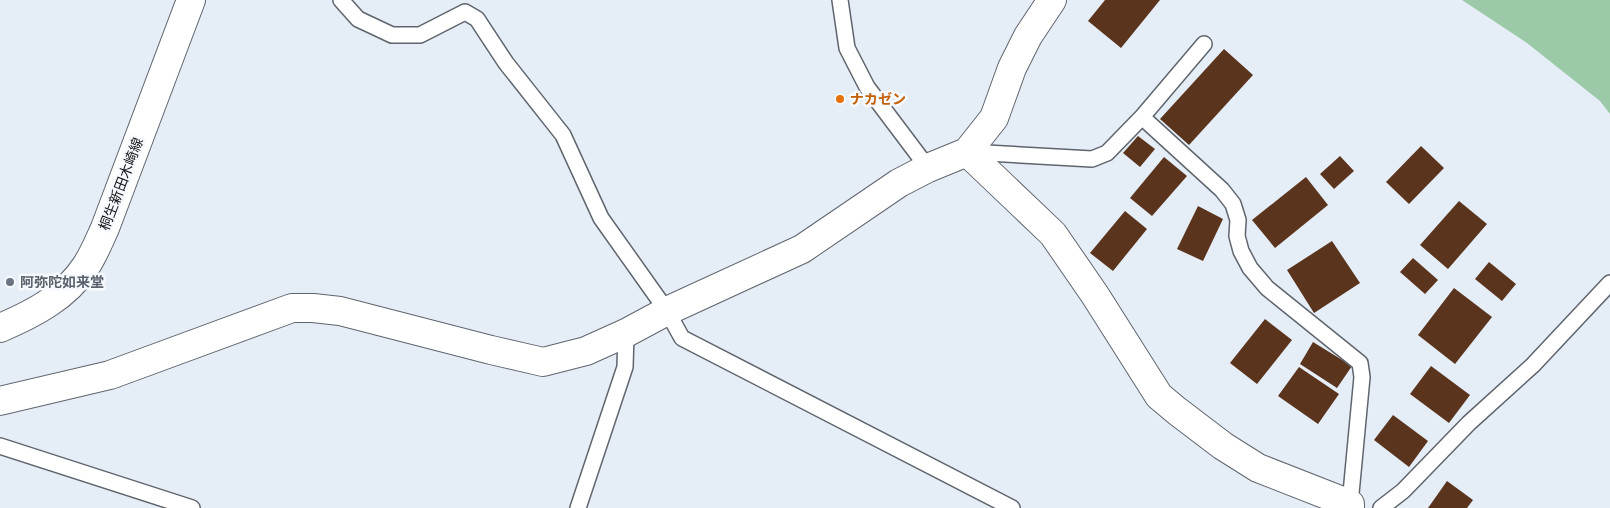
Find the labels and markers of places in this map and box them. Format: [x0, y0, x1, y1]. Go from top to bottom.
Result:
place label: ナカゼン [850, 91, 906, 107]
marker: ナカゼン [834, 93, 846, 105]
place label: 阿弥陀如来堂 [20, 274, 104, 290]
marker: 阿弥陀如来堂 [4, 276, 16, 288]

